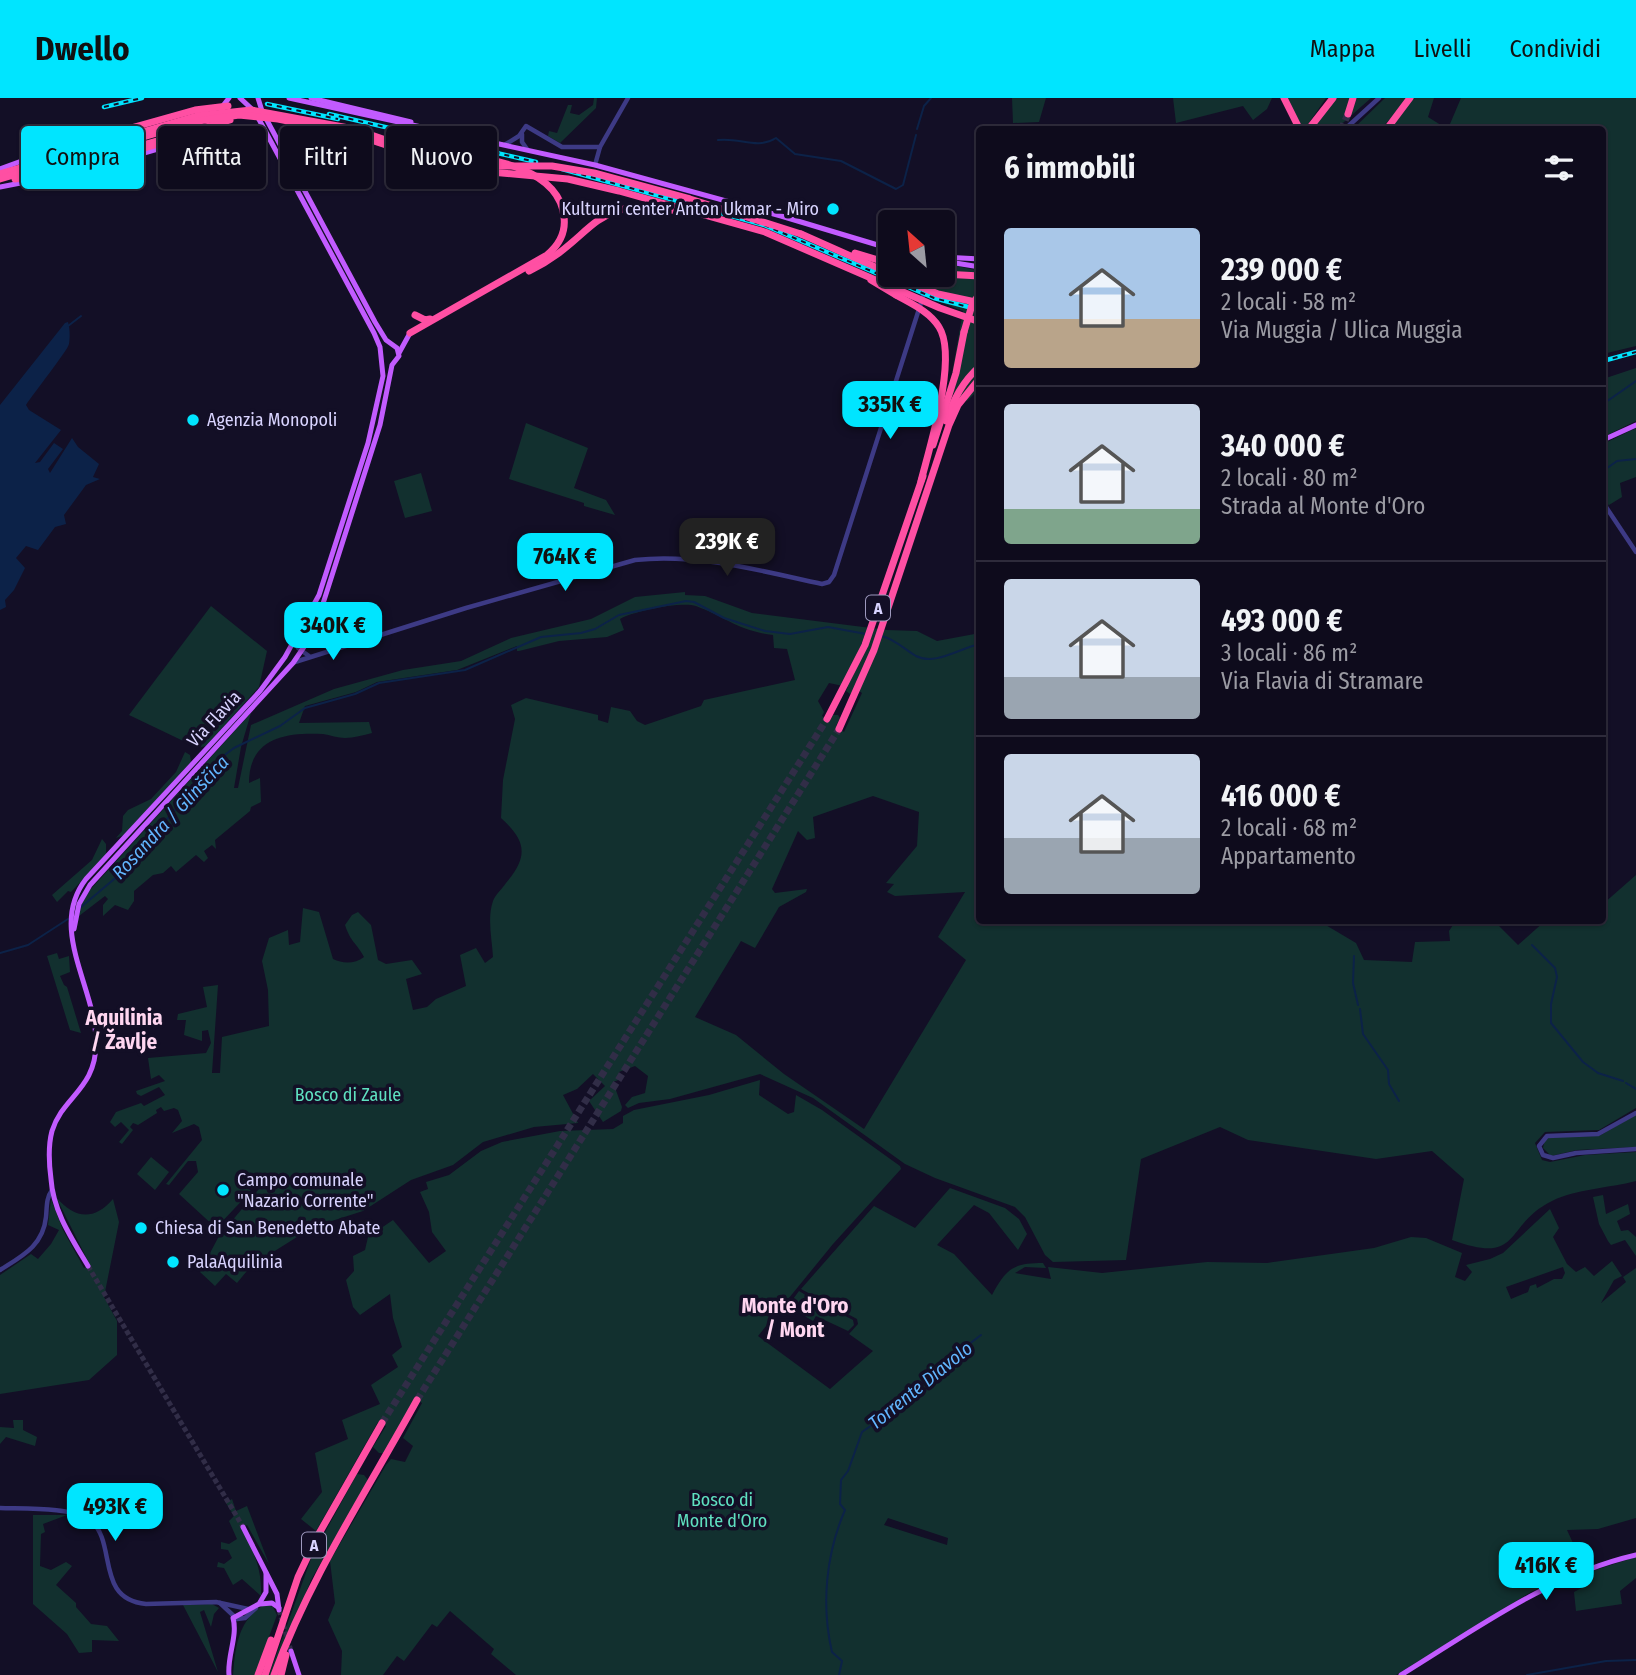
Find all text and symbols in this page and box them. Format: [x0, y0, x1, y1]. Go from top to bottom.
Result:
text: Dwello [35, 29, 130, 69]
text: Mappa [1310, 35, 1376, 63]
text: Livelli [1414, 35, 1471, 63]
text: Condividi [1509, 35, 1601, 63]
chip: Compra [21, 126, 144, 189]
chip: Affitta [158, 126, 266, 189]
chip: Filtri [280, 126, 372, 189]
chip: Nuovo [386, 126, 497, 189]
icon: filters [1540, 149, 1578, 187]
text: 6 immobili [1004, 150, 1136, 186]
place label: Kulturni center Anton Ukmar - Miro [562, 198, 819, 220]
marker: Kulturni center Anton Ukmar - Miro [825, 201, 841, 217]
north arrow [878, 210, 956, 287]
map controls [878, 210, 955, 287]
text: 239 000 € [1221, 252, 1342, 288]
icon: home [1060, 256, 1144, 340]
text: 2 locali · 58 m² [1221, 288, 1356, 316]
text: Via Muggia / Ulica Muggia [1221, 316, 1463, 344]
pin: 335K € [833, 382, 947, 441]
text: 335K € [858, 390, 922, 418]
place label: Agenzia Monopoli [207, 409, 337, 431]
marker: Agenzia Monopoli [185, 412, 201, 428]
text: 340 000 € [1221, 428, 1345, 464]
icon: home [1060, 432, 1144, 516]
text: 2 locali · 80 m² [1221, 464, 1358, 492]
text: Strada al Monte d'Oro [1221, 492, 1425, 520]
pin: 239K € [670, 518, 784, 578]
text: 239K € [695, 527, 759, 555]
pin: 764K € [508, 533, 622, 593]
text: 764K € [533, 542, 597, 570]
road number: A [866, 596, 890, 621]
pin: 340K € [276, 602, 390, 662]
text: 493 000 € [1221, 603, 1343, 639]
icon: home [1060, 607, 1144, 691]
text: 340K € [300, 611, 366, 639]
text: 3 locali · 86 m² [1221, 639, 1357, 667]
text: Via Flavia di Stramare [1221, 667, 1423, 695]
street label: Via Flavia [182, 686, 246, 752]
water label: Rosandra / Glinščica [107, 751, 234, 884]
text: 416 000 € [1221, 778, 1341, 814]
icon: home [1060, 782, 1144, 866]
text: 2 locali · 68 m² [1221, 814, 1357, 842]
text: Appartamento [1221, 842, 1356, 870]
district label: Aquilinia / Žavlje [84, 1005, 163, 1055]
park label: Bosco di Zaule [295, 1084, 401, 1106]
place label: Campo comunale "Nazario Corrente" [237, 1169, 374, 1212]
marker: Campo comunale "Nazario Corrente" [215, 1182, 231, 1198]
place label: Chiesa di San Benedetto Abate [155, 1217, 381, 1239]
marker: Chiesa di San Benedetto Abate [133, 1220, 149, 1236]
place label: PalaAquilinia [187, 1251, 283, 1273]
marker: PalaAquilinia [165, 1254, 181, 1270]
district label: Monte d'Oro / Mont [741, 1293, 849, 1343]
water label: Torrente Diavolo [864, 1336, 977, 1434]
pin: 493K € [58, 1484, 172, 1543]
park label: Bosco di Monte d'Oro [677, 1489, 767, 1532]
text: 493K € [83, 1492, 147, 1520]
road number: A [302, 1532, 326, 1558]
pin: 416K € [1489, 1542, 1603, 1602]
text: 416K € [1515, 1551, 1577, 1579]

